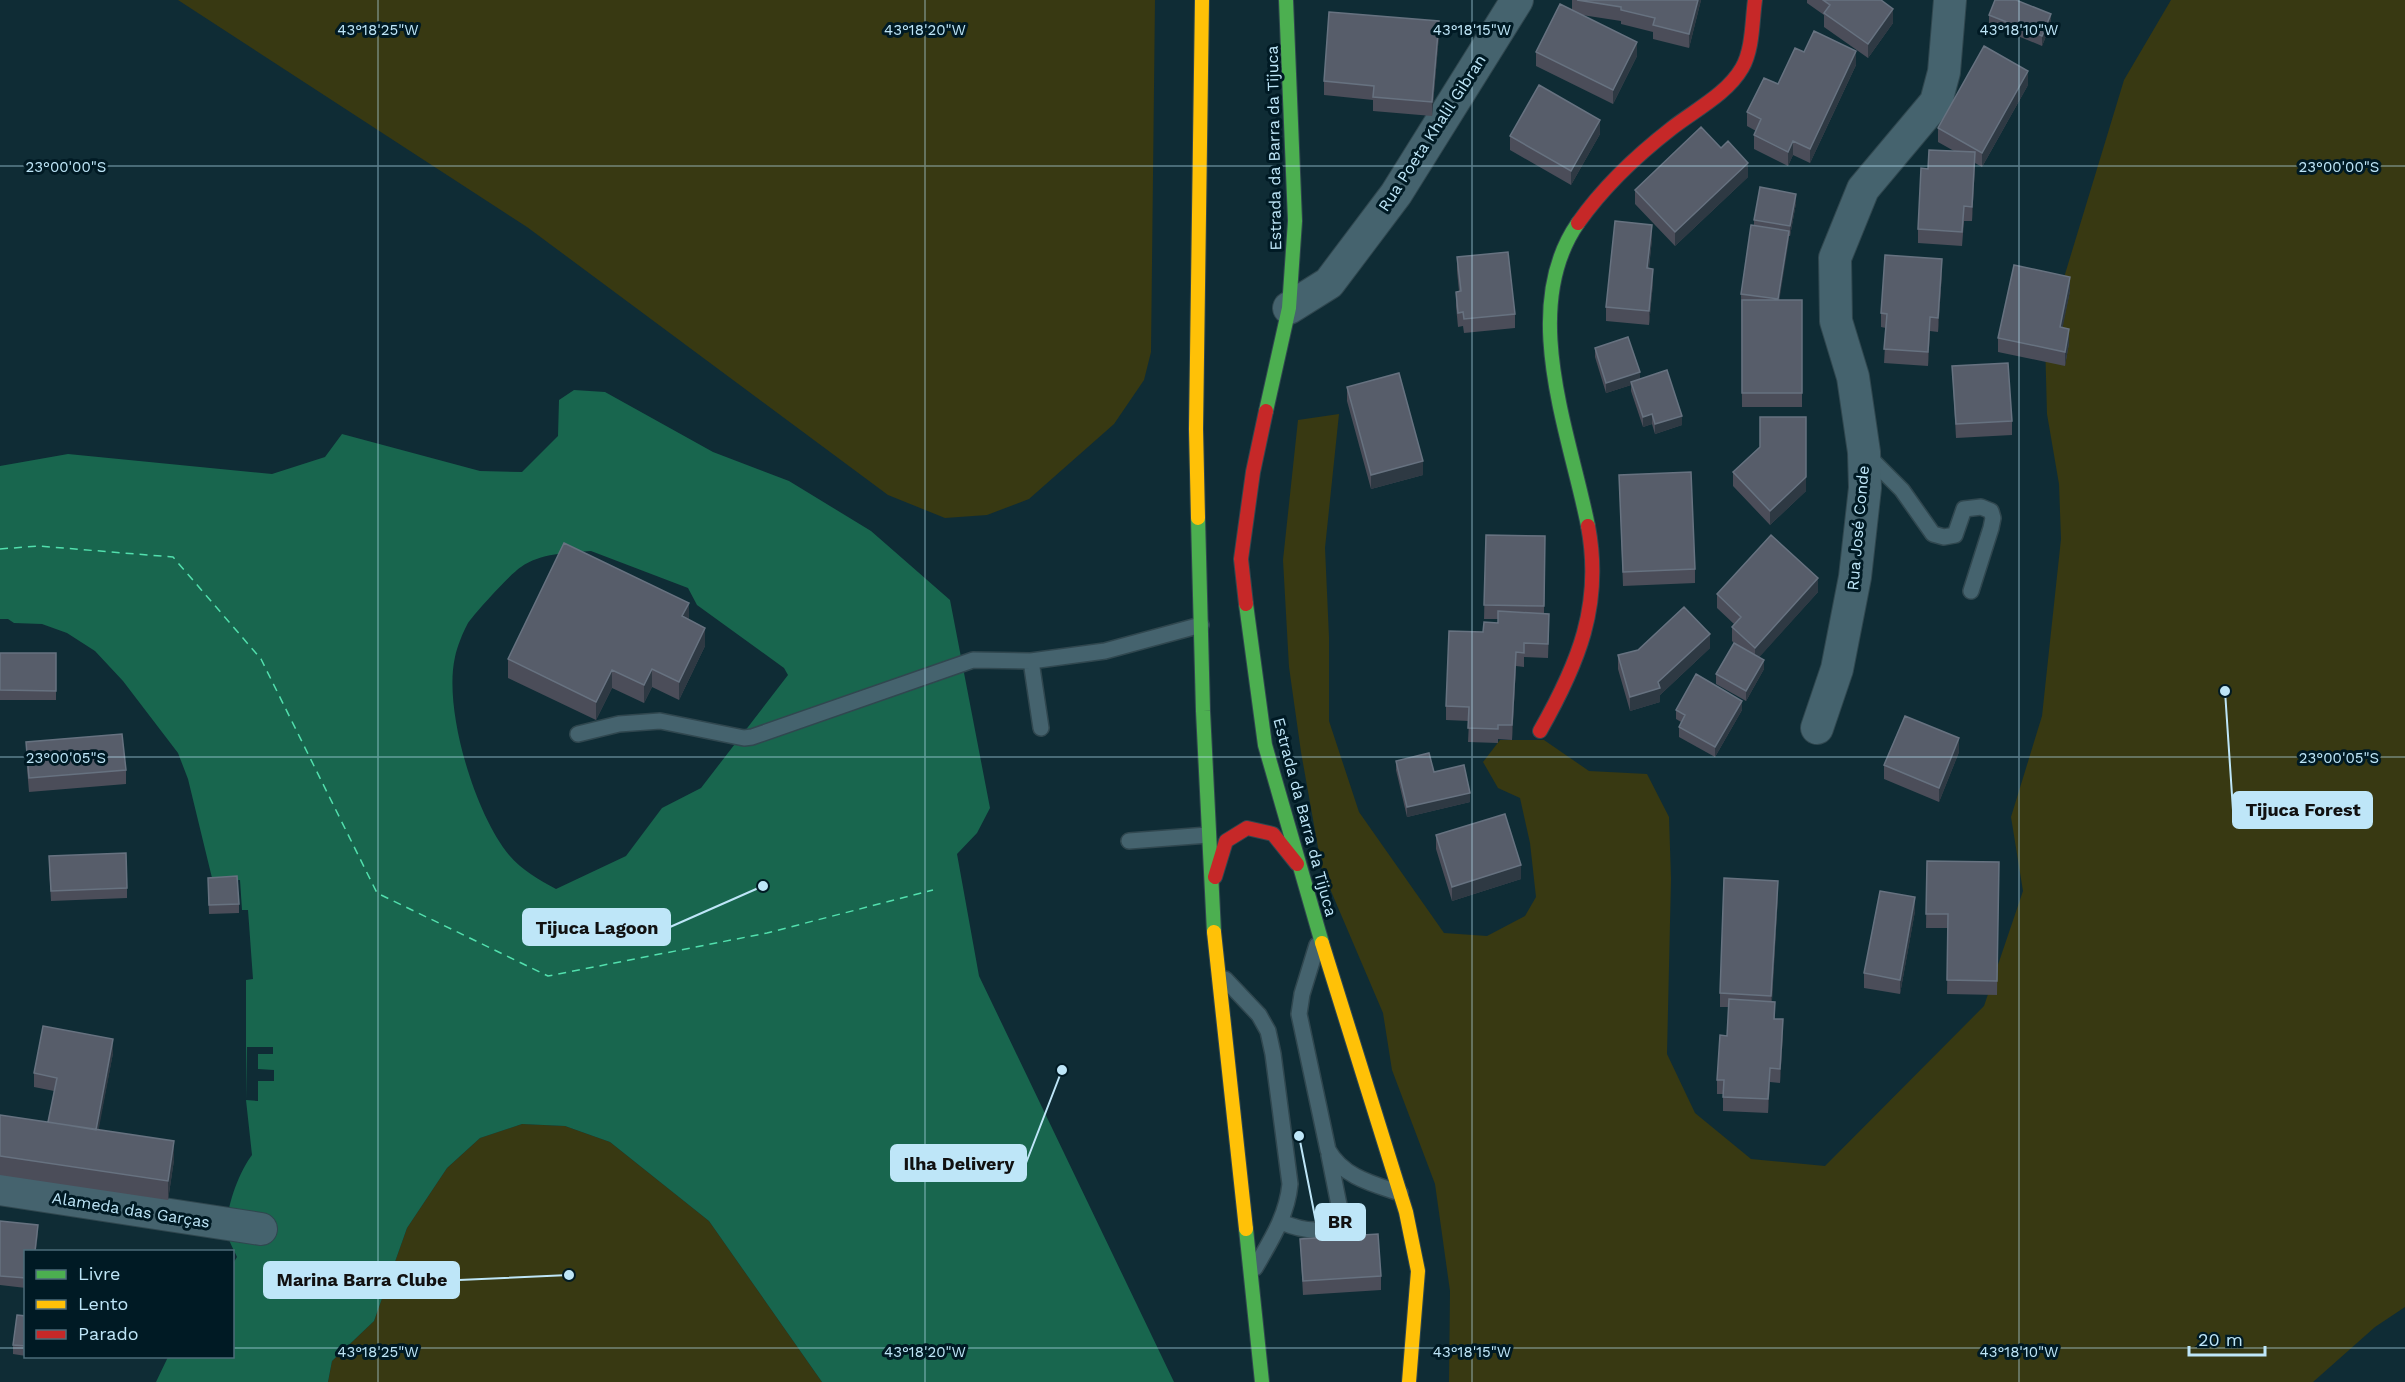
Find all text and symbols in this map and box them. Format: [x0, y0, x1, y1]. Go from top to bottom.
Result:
text: 43°18'25"W [337, 21, 419, 39]
text: 43°18'20"W [884, 21, 966, 39]
text: 43°18'15"W [1433, 21, 1511, 39]
text: 43°18'10"W [1979, 21, 2059, 39]
street label: Estrada da Barra da Tijuca [1263, 45, 1285, 251]
street label: Rua Poeta Khalil Gibran [1374, 51, 1490, 215]
text: 23°00'00"S [26, 158, 106, 176]
text: 23°00'00"S [2299, 158, 2379, 176]
street label: Rua José Conde [1843, 465, 1873, 591]
street label: Estrada da Barra da Tijuca [1269, 715, 1341, 919]
text: 23°00'05"S [26, 749, 106, 767]
text: 23°00'05"S [2299, 749, 2379, 767]
callout: Tijuca Forest [2233, 792, 2372, 828]
text: Tijuca Forest [2245, 799, 2361, 820]
callout: Tijuca Lagoon [523, 909, 670, 945]
text: Tijuca Lagoon [536, 917, 658, 938]
callout: Ilha Delivery [891, 1145, 1026, 1181]
text: Ilha Delivery [904, 1153, 1015, 1174]
street label: Alameda das Garças [51, 1188, 211, 1232]
callout: BR [1316, 1204, 1365, 1240]
text: BR [1328, 1211, 1353, 1232]
legend [24, 1250, 234, 1358]
callout: Marina Barra Clube [264, 1262, 459, 1298]
text: Livre [78, 1263, 120, 1284]
text: Marina Barra Clube [277, 1269, 447, 1290]
text: Lento [78, 1293, 128, 1314]
scale bar [2189, 1319, 2266, 1357]
text: Parado [78, 1323, 139, 1344]
text: 20 m [2198, 1329, 2243, 1350]
text: 43°18'25"W [337, 1343, 419, 1361]
text: 43°18'20"W [884, 1343, 966, 1361]
text: 43°18'15"W [1433, 1343, 1511, 1361]
text: 43°18'10"W [1979, 1343, 2059, 1361]

